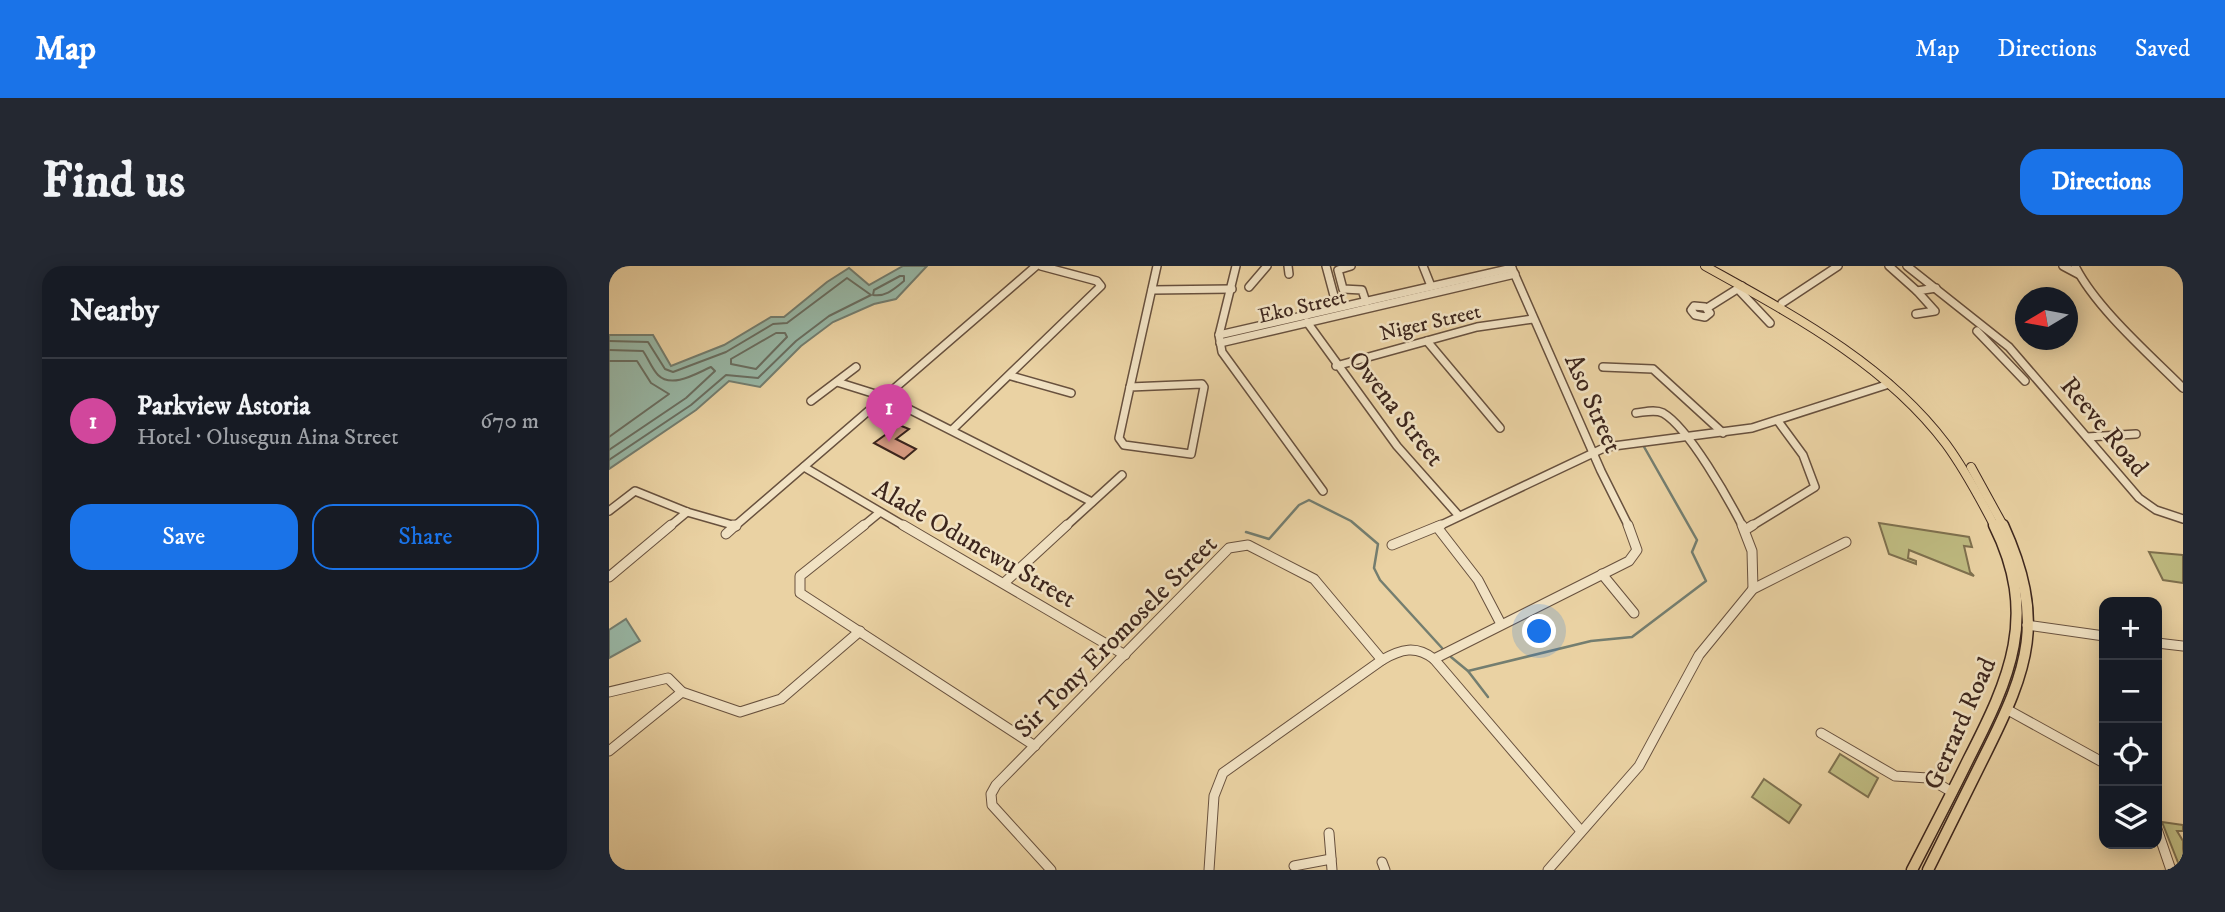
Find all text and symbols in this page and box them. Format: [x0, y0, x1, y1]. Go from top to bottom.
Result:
text: Map [35, 29, 96, 70]
text: Map [1915, 34, 1960, 64]
text: Directions [1998, 34, 2097, 64]
text: Saved [2135, 34, 2190, 64]
button: Directions [2020, 149, 2183, 215]
text: Find us [42, 151, 185, 213]
street label: Eko Street [1256, 284, 1349, 330]
north arrow [2015, 287, 2078, 350]
text: Nearby [70, 293, 159, 330]
street label: Niger Street [1377, 299, 1484, 347]
street label: Owena Street [1340, 345, 1451, 473]
street label: Aso Street [1556, 349, 1629, 458]
street label: Reeve Road [2053, 370, 2155, 484]
pin: 1 [866, 384, 912, 442]
text: Parkview Astoria [137, 390, 310, 423]
text: 1 [89, 407, 97, 436]
text: 670 m [480, 407, 539, 436]
text: Hotel · Olusegun Aina Street [137, 423, 399, 452]
street label: Alade Odunewu Street [867, 473, 1082, 616]
button: Save [70, 504, 298, 570]
button: Share [312, 504, 539, 570]
street label: Sir Tony Eromosele Street [1007, 528, 1225, 746]
map controls [2099, 597, 2162, 849]
button: + [2099, 597, 2162, 660]
your location [1522, 614, 1556, 648]
street label: Gerrard Road [1917, 652, 2004, 795]
button: − [2099, 660, 2162, 723]
button: locate [2099, 723, 2162, 786]
button: layers [2099, 786, 2162, 849]

